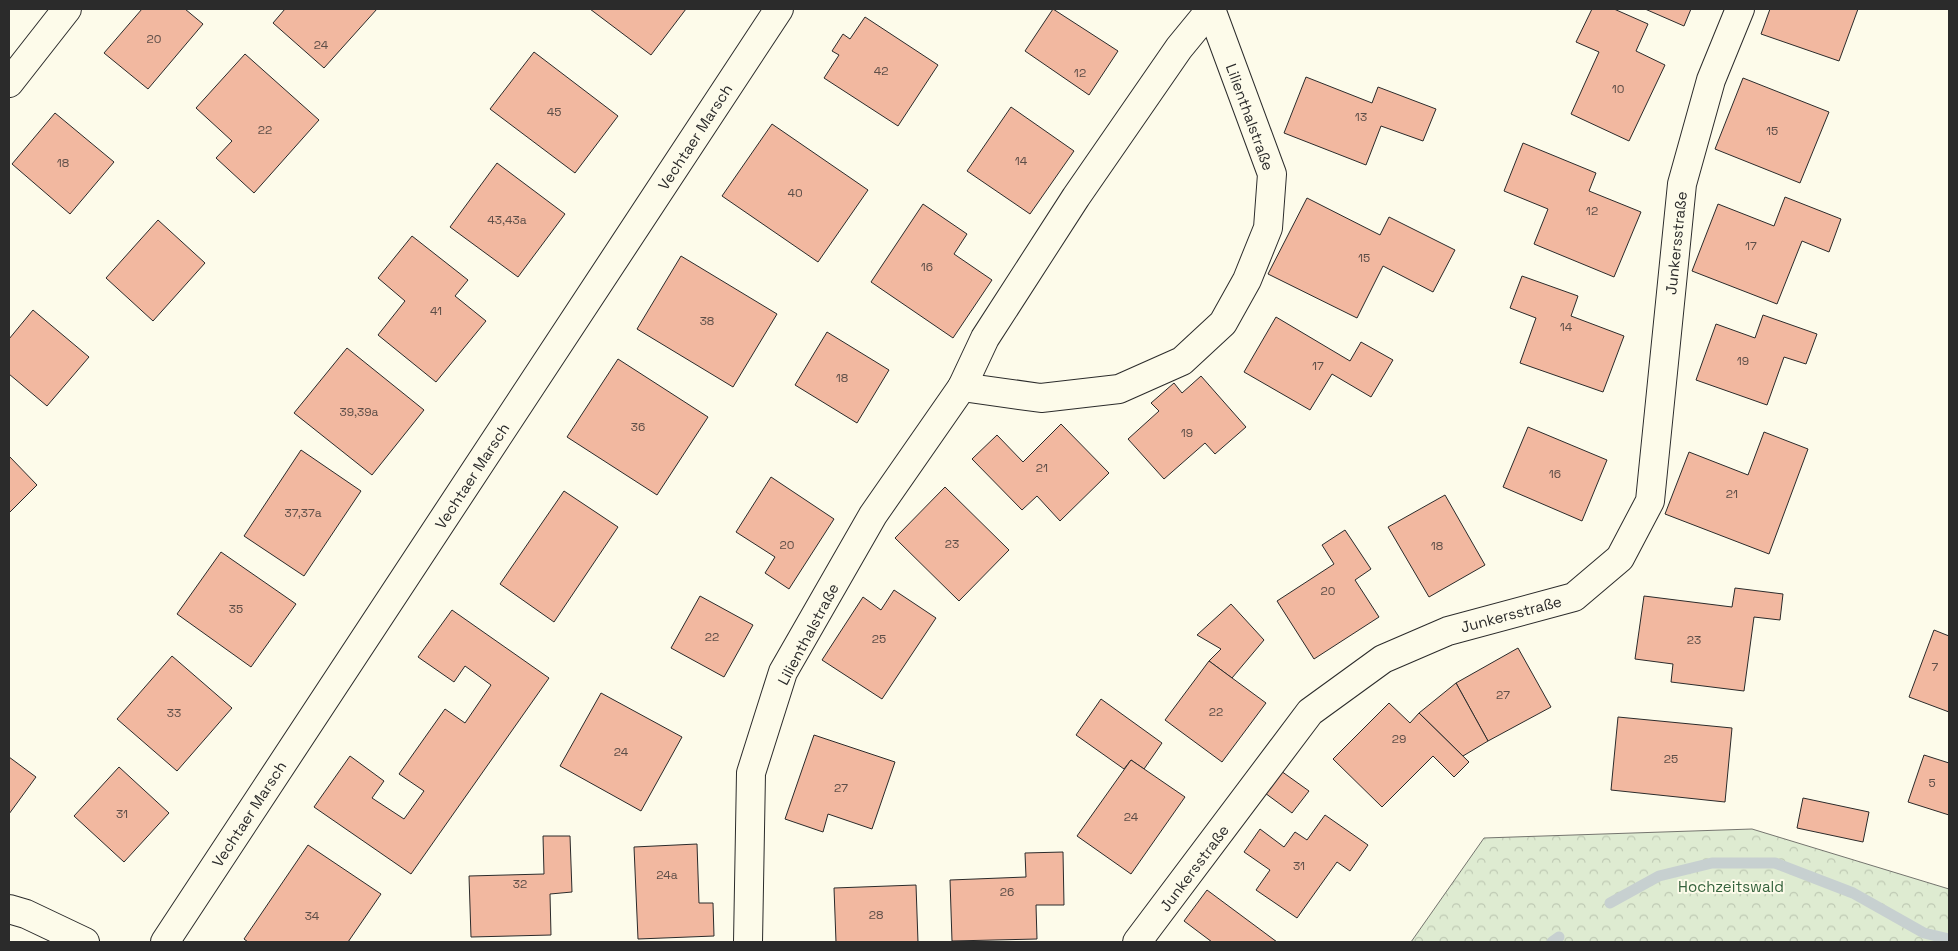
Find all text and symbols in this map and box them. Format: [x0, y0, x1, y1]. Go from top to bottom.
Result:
house number: 20 [147, 31, 161, 47]
house number: 24 [314, 37, 329, 53]
street label: Lilienthalstraße [1222, 61, 1278, 173]
house number: 42 [874, 63, 888, 79]
house number: 12 [1074, 65, 1086, 81]
street label: Vechtaer Marsch [654, 80, 736, 194]
house number: 10 [1612, 81, 1624, 97]
house number: 45 [547, 104, 561, 120]
house number: 13 [1355, 109, 1367, 125]
house number: 22 [258, 122, 272, 138]
house number: 15 [1766, 123, 1778, 139]
house number: 14 [1015, 153, 1028, 169]
house number: 18 [57, 155, 69, 171]
house number: 40 [787, 185, 803, 201]
street label: Junkersstraße [1661, 190, 1691, 296]
house number: 12 [1586, 203, 1598, 219]
house number: 43,43a [487, 212, 527, 228]
house number: 17 [1745, 238, 1757, 254]
house number: 15 [1358, 250, 1370, 266]
house number: 16 [921, 259, 933, 275]
house number: 41 [430, 303, 442, 319]
house number: 38 [700, 313, 714, 329]
house number: 14 [1560, 319, 1573, 335]
house number: 19 [1737, 353, 1749, 369]
house number: 17 [1312, 358, 1324, 374]
house number: 18 [836, 370, 848, 386]
house number: 39,39a [340, 404, 379, 420]
street label: Vechtaer Marsch [431, 419, 513, 533]
house number: 36 [631, 419, 645, 435]
house number: 19 [1181, 425, 1193, 441]
house number: 21 [1036, 460, 1048, 476]
house number: 16 [1549, 466, 1561, 482]
house number: 21 [1726, 486, 1738, 502]
house number: 37,37a [284, 505, 322, 521]
house number: 23 [945, 536, 959, 552]
house number: 20 [780, 537, 794, 553]
house number: 18 [1431, 538, 1443, 554]
street label: Lilienthalstraße [773, 580, 843, 688]
house number: 20 [1321, 583, 1335, 599]
street label: Junkersstraße [1458, 591, 1564, 637]
house number: 35 [229, 601, 243, 617]
house number: 22 [705, 629, 719, 645]
house number: 25 [872, 631, 886, 647]
house number: 23 [1687, 632, 1701, 648]
house number: 7 [1932, 659, 1939, 675]
house number: 27 [1496, 687, 1510, 703]
house number: 22 [1209, 704, 1223, 720]
house number: 33 [167, 705, 181, 721]
house number: 29 [1392, 731, 1406, 747]
house number: 24 [614, 744, 629, 760]
house number: 25 [1664, 751, 1678, 767]
street label: Vechtaer Marsch [208, 757, 290, 871]
house number: 5 [1928, 775, 1936, 791]
house number: 27 [834, 780, 848, 796]
house number: 31 [116, 806, 128, 822]
house number: 24 [1124, 809, 1139, 825]
street label: Junkersstraße [1155, 821, 1233, 915]
house number: 31 [1293, 858, 1305, 874]
house number: 24a [656, 867, 678, 883]
house number: 32 [513, 876, 527, 892]
park label: Hochzeitswald [1678, 877, 1784, 896]
house number: 26 [1000, 884, 1014, 900]
house number: 28 [869, 907, 883, 923]
house number: 34 [305, 908, 320, 924]

